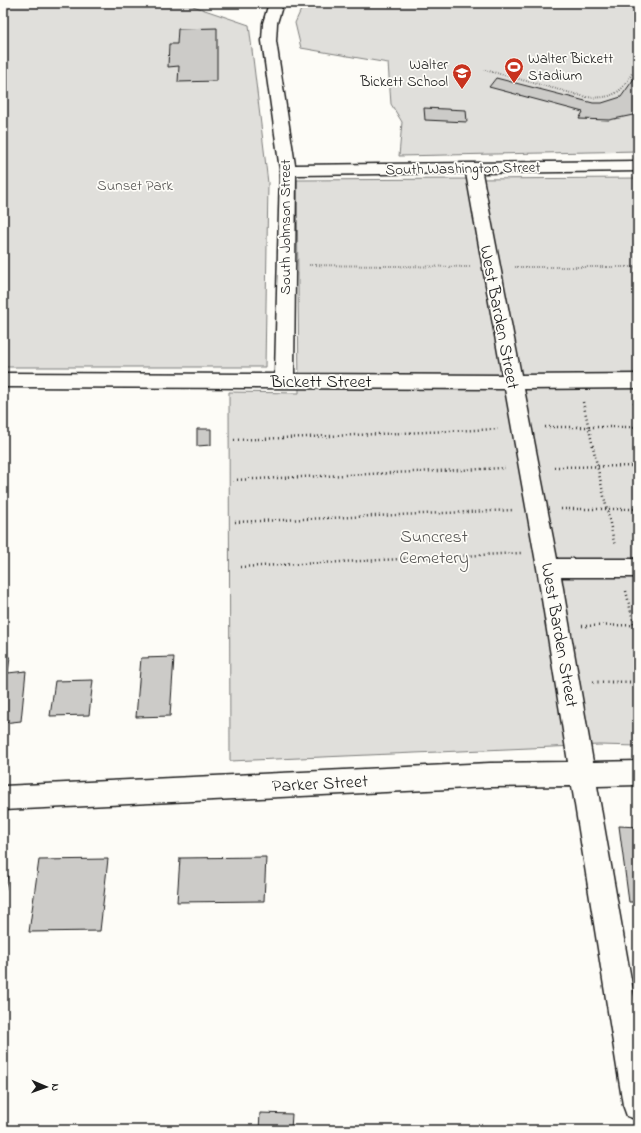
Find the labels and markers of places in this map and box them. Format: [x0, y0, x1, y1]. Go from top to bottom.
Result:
place label: Walter Bickett Stadium [528, 48, 613, 87]
place label: Walter Bickett School [359, 54, 448, 93]
sports icon: Walter Bickett Stadium [503, 56, 525, 84]
school or university icon: Walter Bickett School [451, 62, 473, 90]

